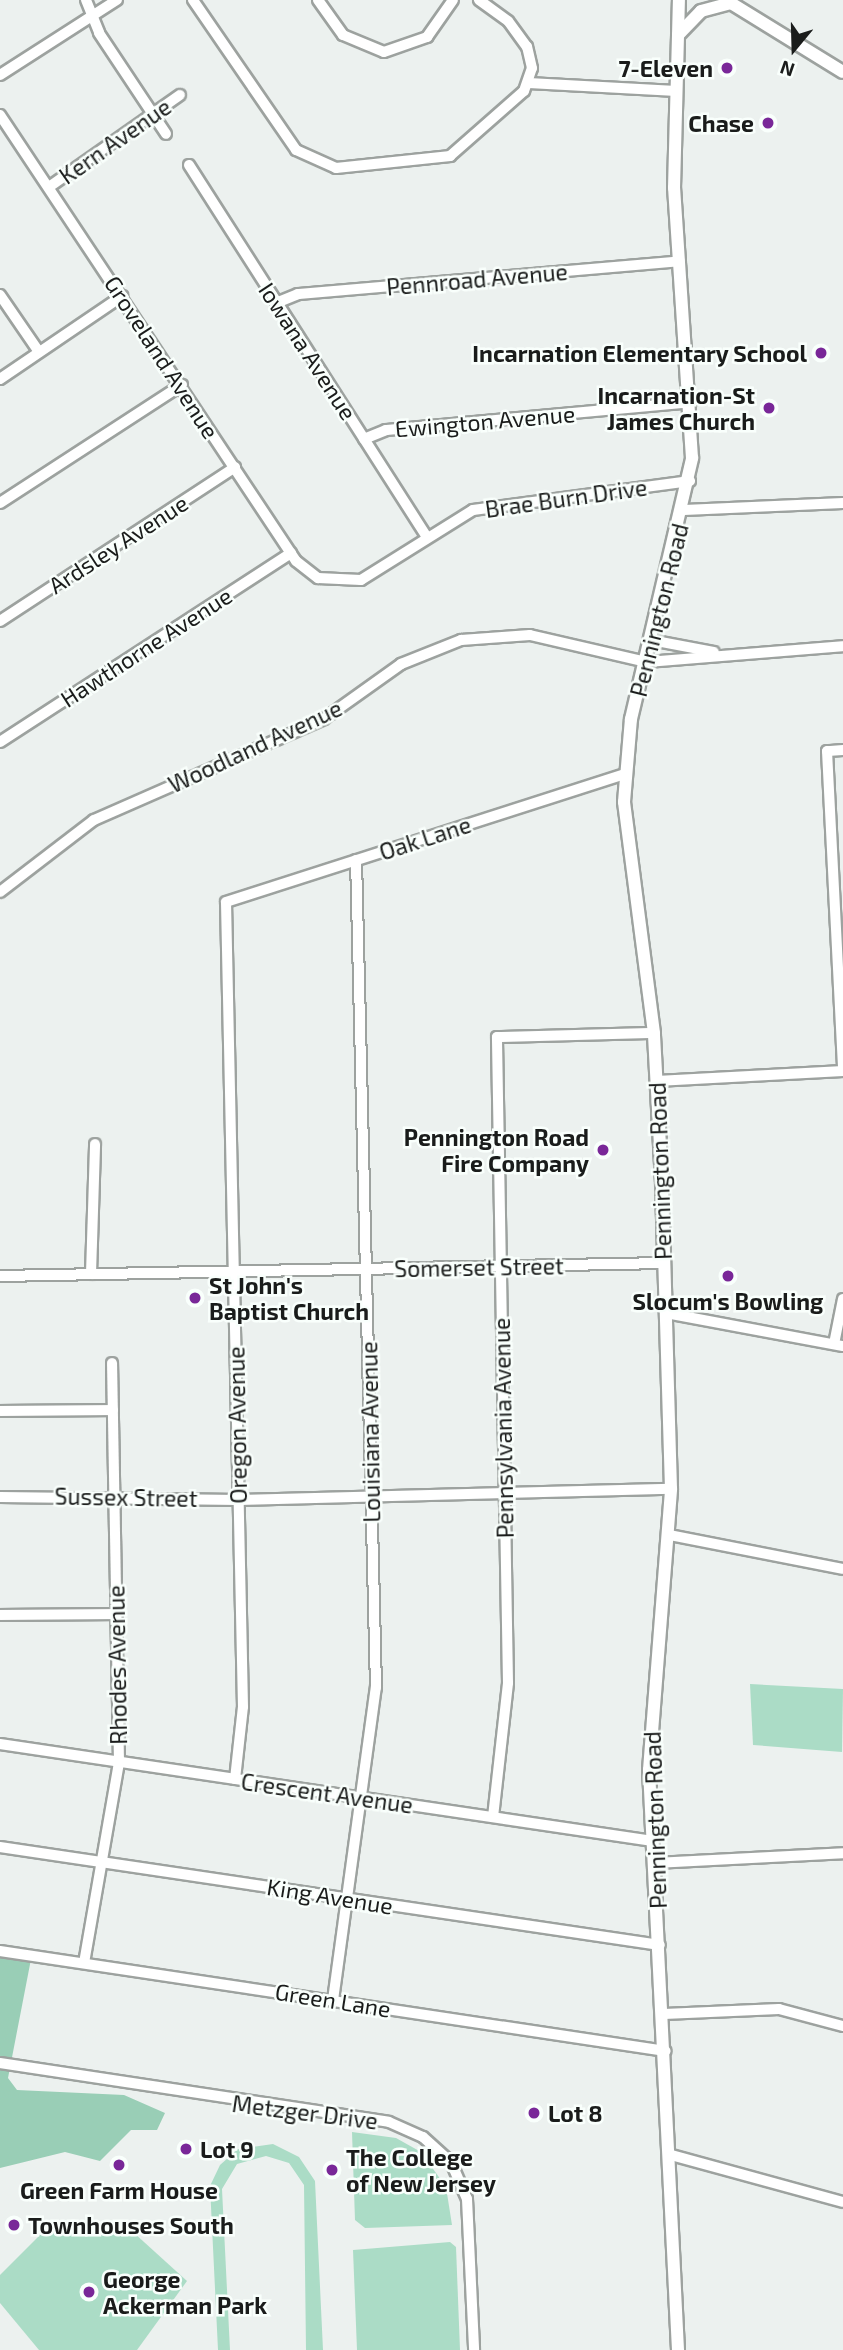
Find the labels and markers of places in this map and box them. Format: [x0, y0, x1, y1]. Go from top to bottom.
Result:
place label: 7-Eleven [618, 54, 713, 82]
marker: 7-Eleven [719, 60, 735, 76]
place label: Chase [688, 109, 754, 137]
marker: Chase [760, 115, 776, 131]
place label: Incarnation Elementary School [472, 339, 807, 367]
marker: Incarnation Elementary School [813, 345, 829, 361]
place label: Incarnation-St James Church [597, 381, 755, 435]
marker: Incarnation-St James Church [761, 400, 777, 416]
place label: Pennington Road Fire Company [404, 1123, 589, 1177]
marker: Pennington Road Fire Company [595, 1142, 611, 1158]
marker: Slocum's Bowling [720, 1268, 736, 1284]
place label: St John's Baptist Church [209, 1271, 369, 1325]
place label: Slocum's Bowling [633, 1287, 823, 1315]
marker: St John's Baptist Church [187, 1290, 203, 1306]
place label: Lot 8 [548, 2099, 603, 2127]
marker: Lot 8 [526, 2105, 542, 2121]
place label: Lot 9 [200, 2135, 254, 2163]
marker: Lot 9 [178, 2141, 194, 2157]
place label: The College of New Jersey [346, 2143, 497, 2197]
marker: Green Farm House [111, 2157, 127, 2173]
marker: The College of New Jersey [324, 2162, 340, 2178]
place label: Green Farm House [20, 2176, 218, 2204]
place label: Townhouses South [28, 2211, 234, 2239]
marker: Townhouses South [6, 2217, 22, 2233]
place label: George Ackerman Park [103, 2265, 267, 2319]
marker: George Ackerman Park [81, 2284, 97, 2300]

